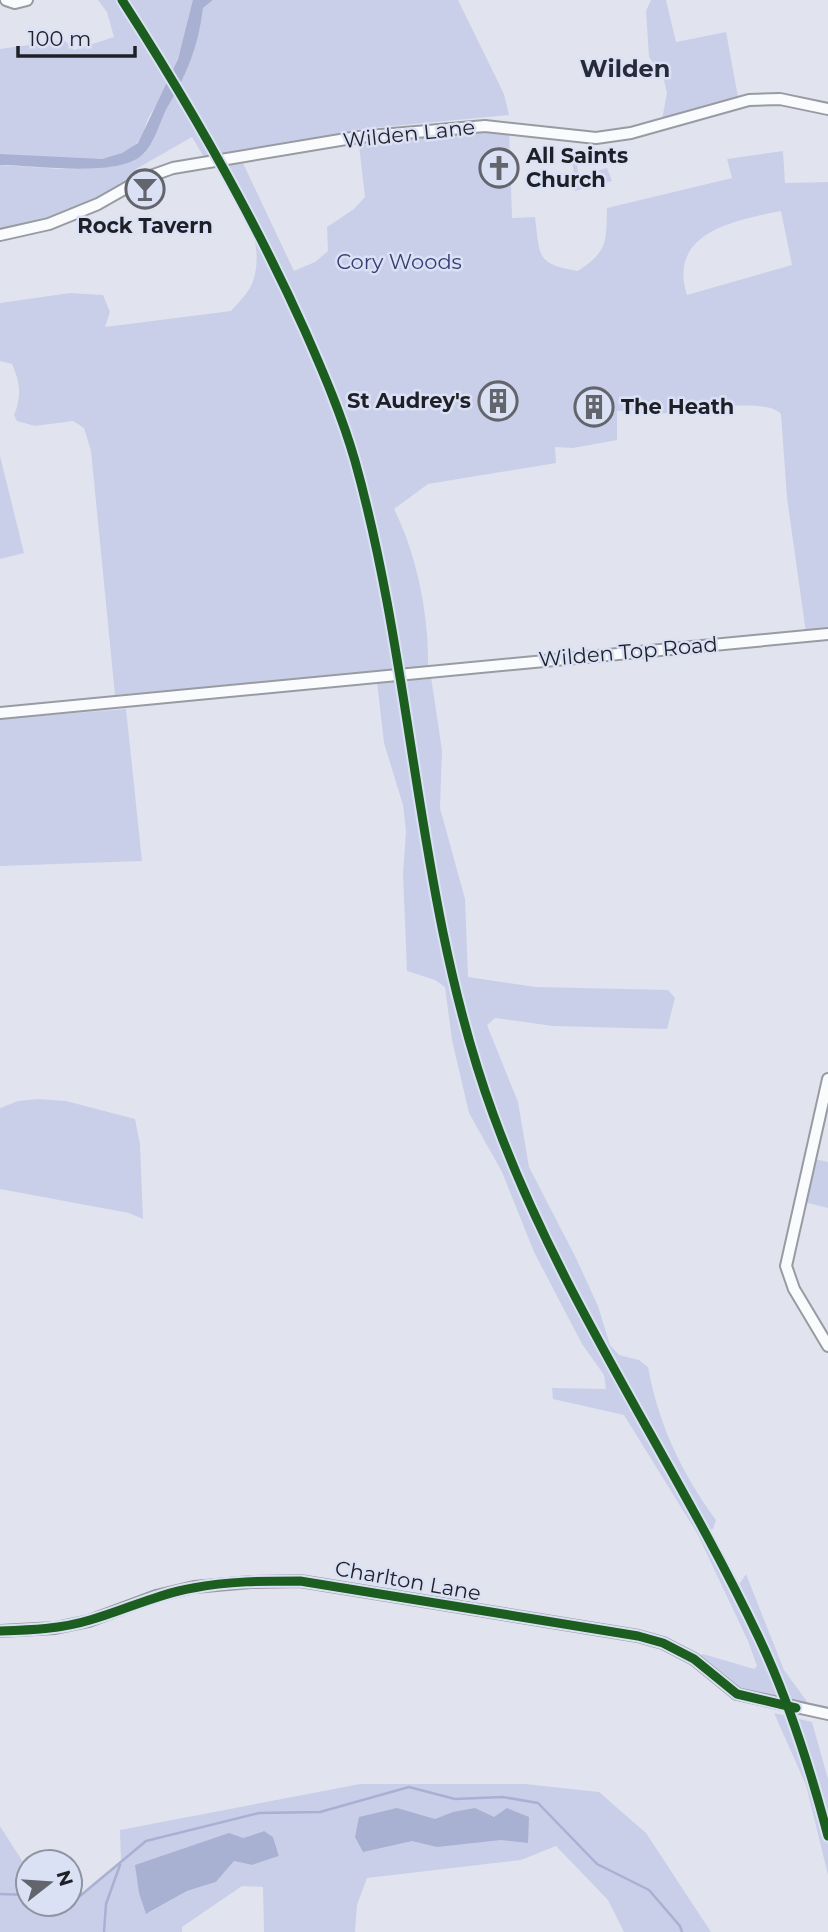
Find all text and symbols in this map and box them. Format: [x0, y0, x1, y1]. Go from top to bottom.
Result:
scale bar [18, 14, 135, 58]
text: 100 m [28, 26, 91, 51]
district label: Wilden [580, 54, 670, 83]
street label: Wilden Lane [342, 114, 476, 153]
place label: All Saints Church [525, 143, 628, 192]
church icon: All Saints Church [478, 147, 520, 189]
bar icon: Rock Tavern [124, 168, 166, 210]
place label: Rock Tavern [77, 213, 213, 238]
park label: Cory Woods [336, 249, 462, 274]
building icon: St Audrey's [477, 380, 519, 422]
building icon: The Heath [573, 386, 615, 428]
place label: St Audrey's [347, 388, 471, 413]
place label: The Heath [621, 394, 734, 419]
street label: Wilden Top Road [537, 631, 719, 672]
street label: Charlton Lane [333, 1555, 483, 1606]
north arrow [14, 1848, 84, 1918]
text: N [52, 1867, 78, 1889]

